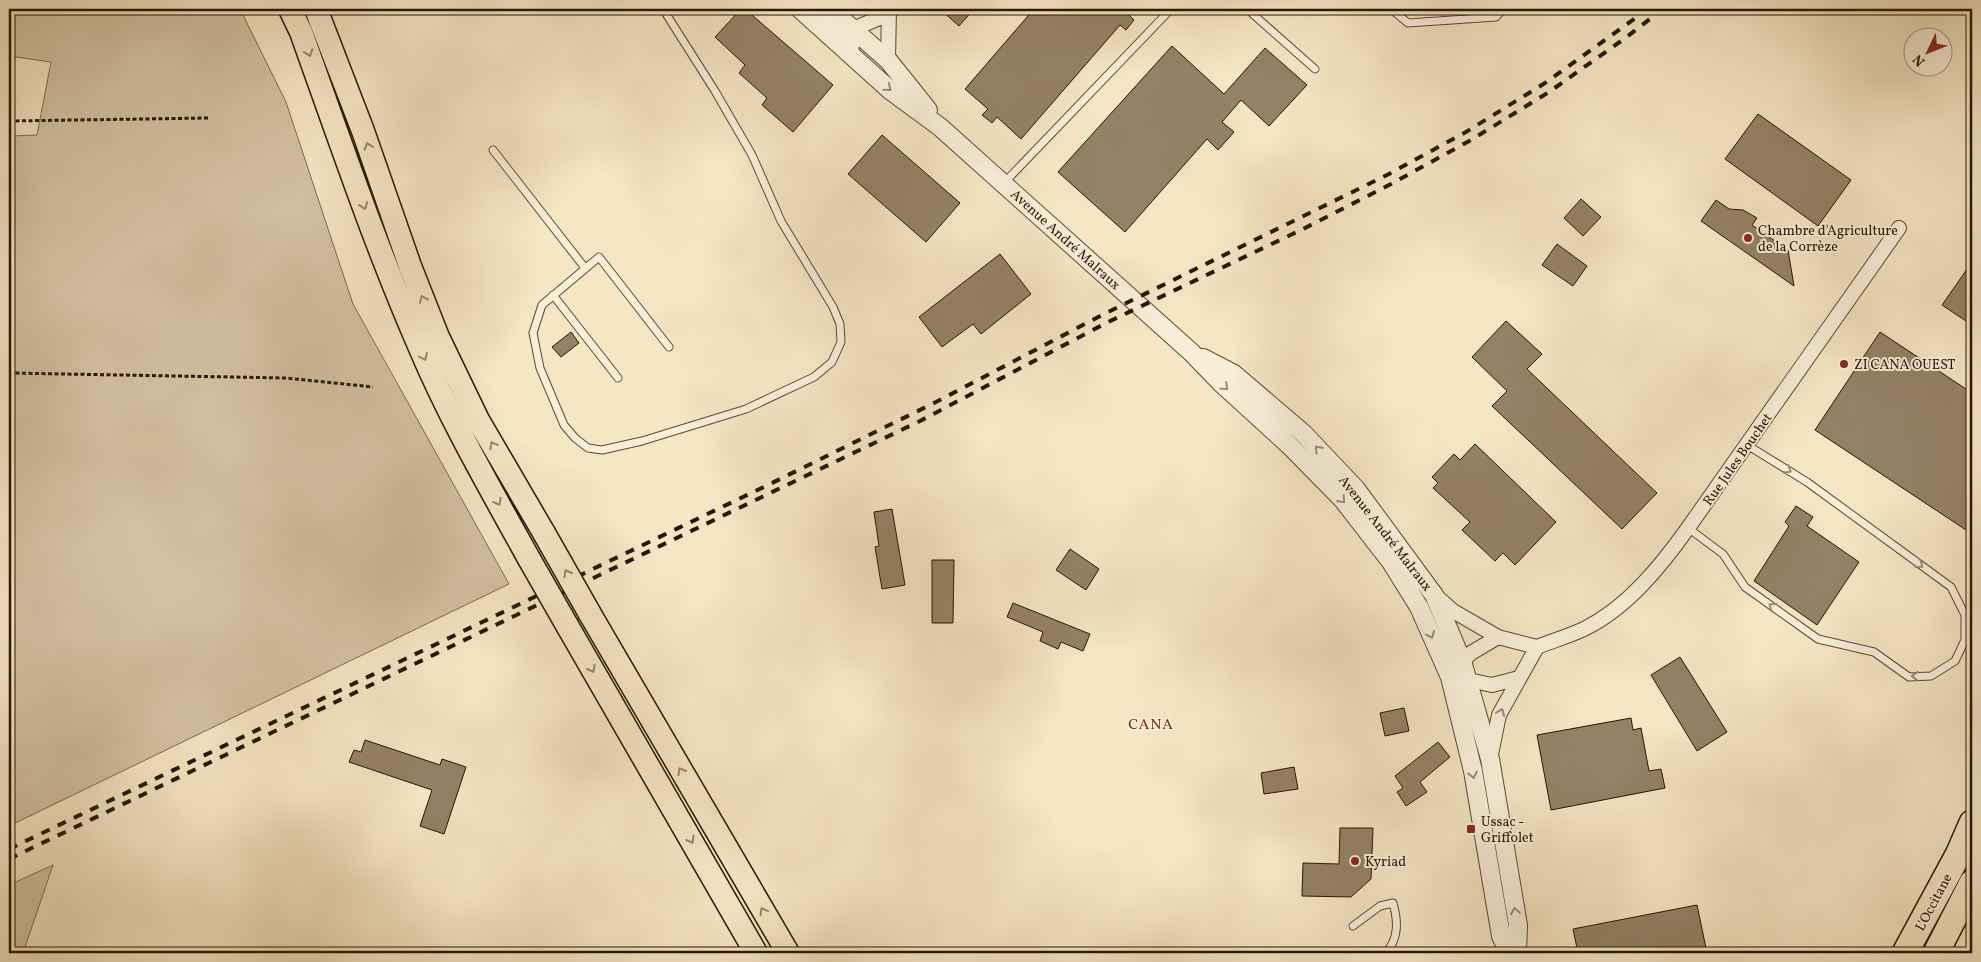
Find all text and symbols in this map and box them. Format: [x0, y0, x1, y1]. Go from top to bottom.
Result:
north arrow [1904, 28, 1954, 78]
one-way arrow [303, 49, 313, 57]
text: N [1909, 50, 1930, 70]
one-way arrow [883, 82, 892, 91]
one-way arrow [364, 142, 374, 151]
street label: Avenue André Malraux [1006, 185, 1124, 295]
one-way arrow [358, 201, 368, 210]
place label: Chambre d'Agriculture de la Corrèze [1758, 222, 1898, 257]
marker: Chambre d'Agriculture de la Corrèze [1742, 232, 1754, 244]
one-way arrow [419, 295, 429, 304]
one-way arrow [417, 352, 428, 361]
place label: ZI CANA OUEST [1854, 356, 1956, 375]
marker: ZI CANA OUEST [1838, 358, 1850, 370]
one-way arrow [1220, 381, 1229, 390]
street label: Rue Jules Bouchet [1699, 410, 1777, 510]
one-way arrow [489, 442, 499, 451]
one-way arrow [1315, 446, 1324, 455]
one-way arrow [1783, 464, 1792, 474]
street label: Avenue André Malraux [1334, 472, 1436, 596]
one-way arrow [1336, 494, 1345, 503]
one-way arrow [491, 497, 501, 506]
one-way arrow [1914, 559, 1924, 568]
one-way arrow [563, 570, 573, 579]
one-way arrow [1768, 603, 1778, 612]
one-way arrow [1425, 630, 1436, 639]
one-way arrow [586, 664, 596, 673]
one-way arrow [1910, 670, 1918, 681]
one-way arrow [1495, 708, 1506, 717]
district label: CANA [1128, 715, 1174, 736]
one-way arrow [678, 767, 688, 776]
one-way arrow [1468, 771, 1478, 779]
place label: Ussac - Griffolet [1481, 813, 1534, 848]
marker: Ussac - Griffolet [1465, 823, 1477, 835]
one-way arrow [685, 835, 695, 844]
place label: Kyriad [1365, 853, 1406, 872]
marker: Kyriad [1349, 855, 1361, 867]
street label: L'Occitane [1911, 870, 1958, 935]
one-way arrow [1511, 906, 1521, 915]
one-way arrow [759, 908, 769, 917]

